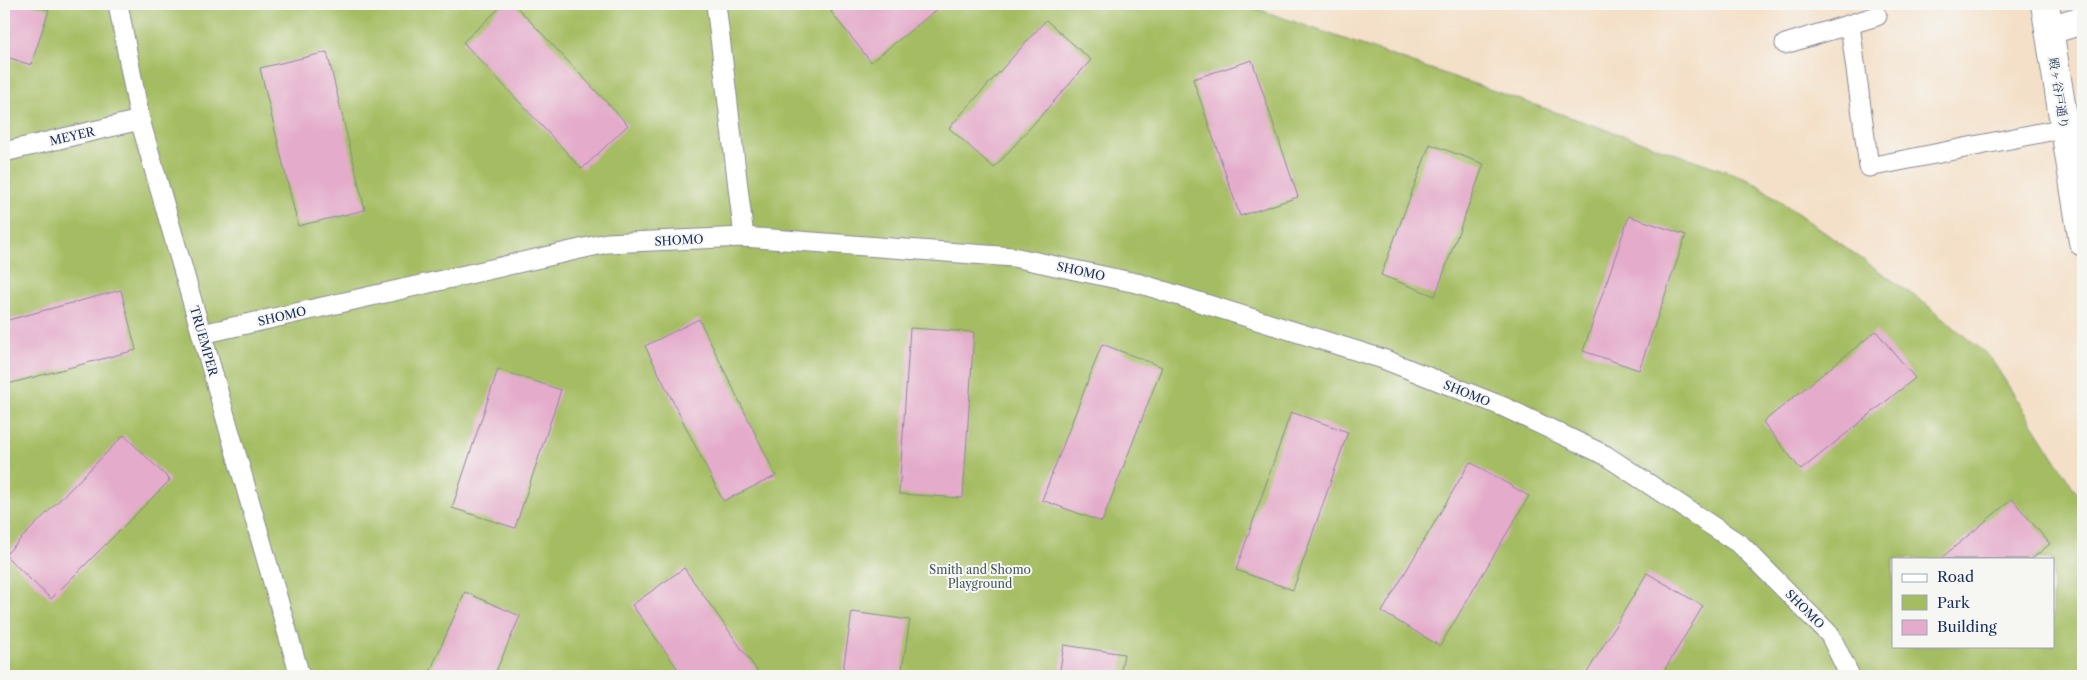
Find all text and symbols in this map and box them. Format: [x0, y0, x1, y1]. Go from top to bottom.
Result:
street label: 殿ヶ谷戸通り [2046, 56, 2072, 130]
street label: MEYER [48, 123, 97, 148]
street label: SHOMO [654, 231, 704, 249]
street label: SHOMO [1055, 259, 1107, 283]
street label: SHOMO [256, 303, 308, 329]
street label: TRUEMPER [187, 304, 221, 379]
street label: SHOMO [1441, 377, 1493, 409]
legend [1892, 558, 2054, 648]
park label: Smith and Shomo Playground [929, 562, 1031, 591]
text: Road [1937, 567, 1974, 586]
street label: SHOMO [1782, 586, 1828, 632]
text: Park [1937, 593, 1971, 612]
text: Building [1937, 617, 1997, 636]

